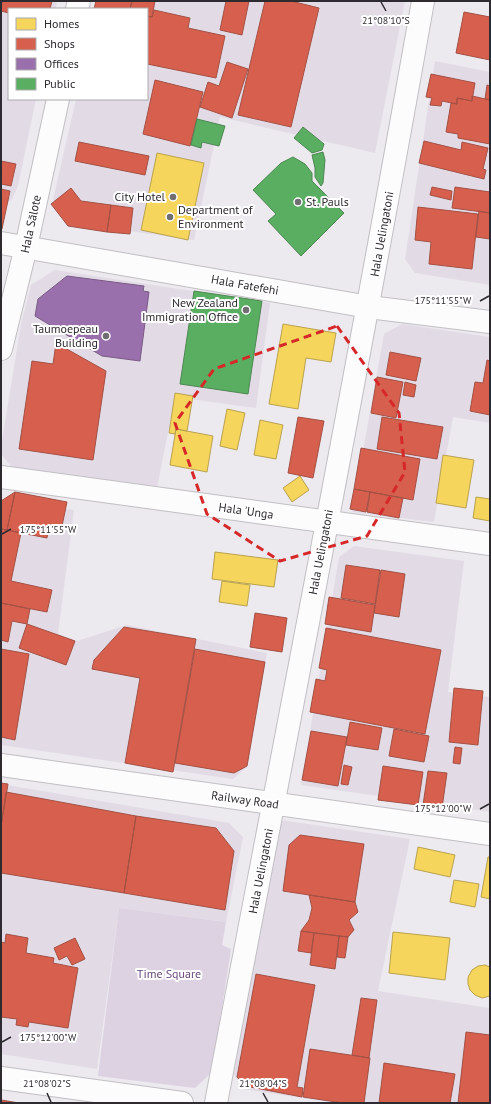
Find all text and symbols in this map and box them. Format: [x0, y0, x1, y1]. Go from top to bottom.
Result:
legend [8, 8, 148, 100]
text: 21°08'10"S [362, 14, 410, 27]
text: Homes [44, 16, 79, 31]
text: Shops [44, 36, 75, 51]
text: Offices [44, 56, 79, 71]
text: Public [44, 76, 76, 91]
place label: City Hotel [114, 189, 165, 204]
street label: Hala Uelingatoni [367, 190, 396, 278]
marker: City Hotel [168, 192, 178, 202]
street label: Hala Sālote [17, 193, 44, 254]
place label: St. Pauls [306, 194, 349, 209]
marker: St. Pauls [293, 197, 303, 207]
place label: Department of Environment [178, 202, 254, 231]
marker: Department of Environment [165, 212, 175, 222]
street label: Hala Fatefehi [210, 271, 280, 298]
text: 175°11'55"W [415, 294, 472, 307]
place label: New Zealand Immigration Office [142, 295, 238, 324]
marker: New Zealand Immigration Office [241, 305, 251, 315]
place label: Taumoepeau Building [33, 321, 98, 350]
marker: Taumoepeau Building [101, 331, 111, 341]
street label: Hala 'Unga [218, 499, 275, 522]
street label: Hala Uelingatoni [305, 508, 336, 596]
text: 175°11'55"W [20, 523, 77, 536]
street label: Railway Road [210, 787, 280, 812]
text: 175°12'00"W [415, 802, 472, 815]
street label: Hala Uelingatoni [245, 827, 276, 915]
park label: Time Square [137, 966, 201, 981]
text: 175°12'00"W [20, 1031, 77, 1044]
text: 21°08'02"S [23, 1077, 71, 1090]
text: 21°08'04"S [239, 1077, 287, 1090]

